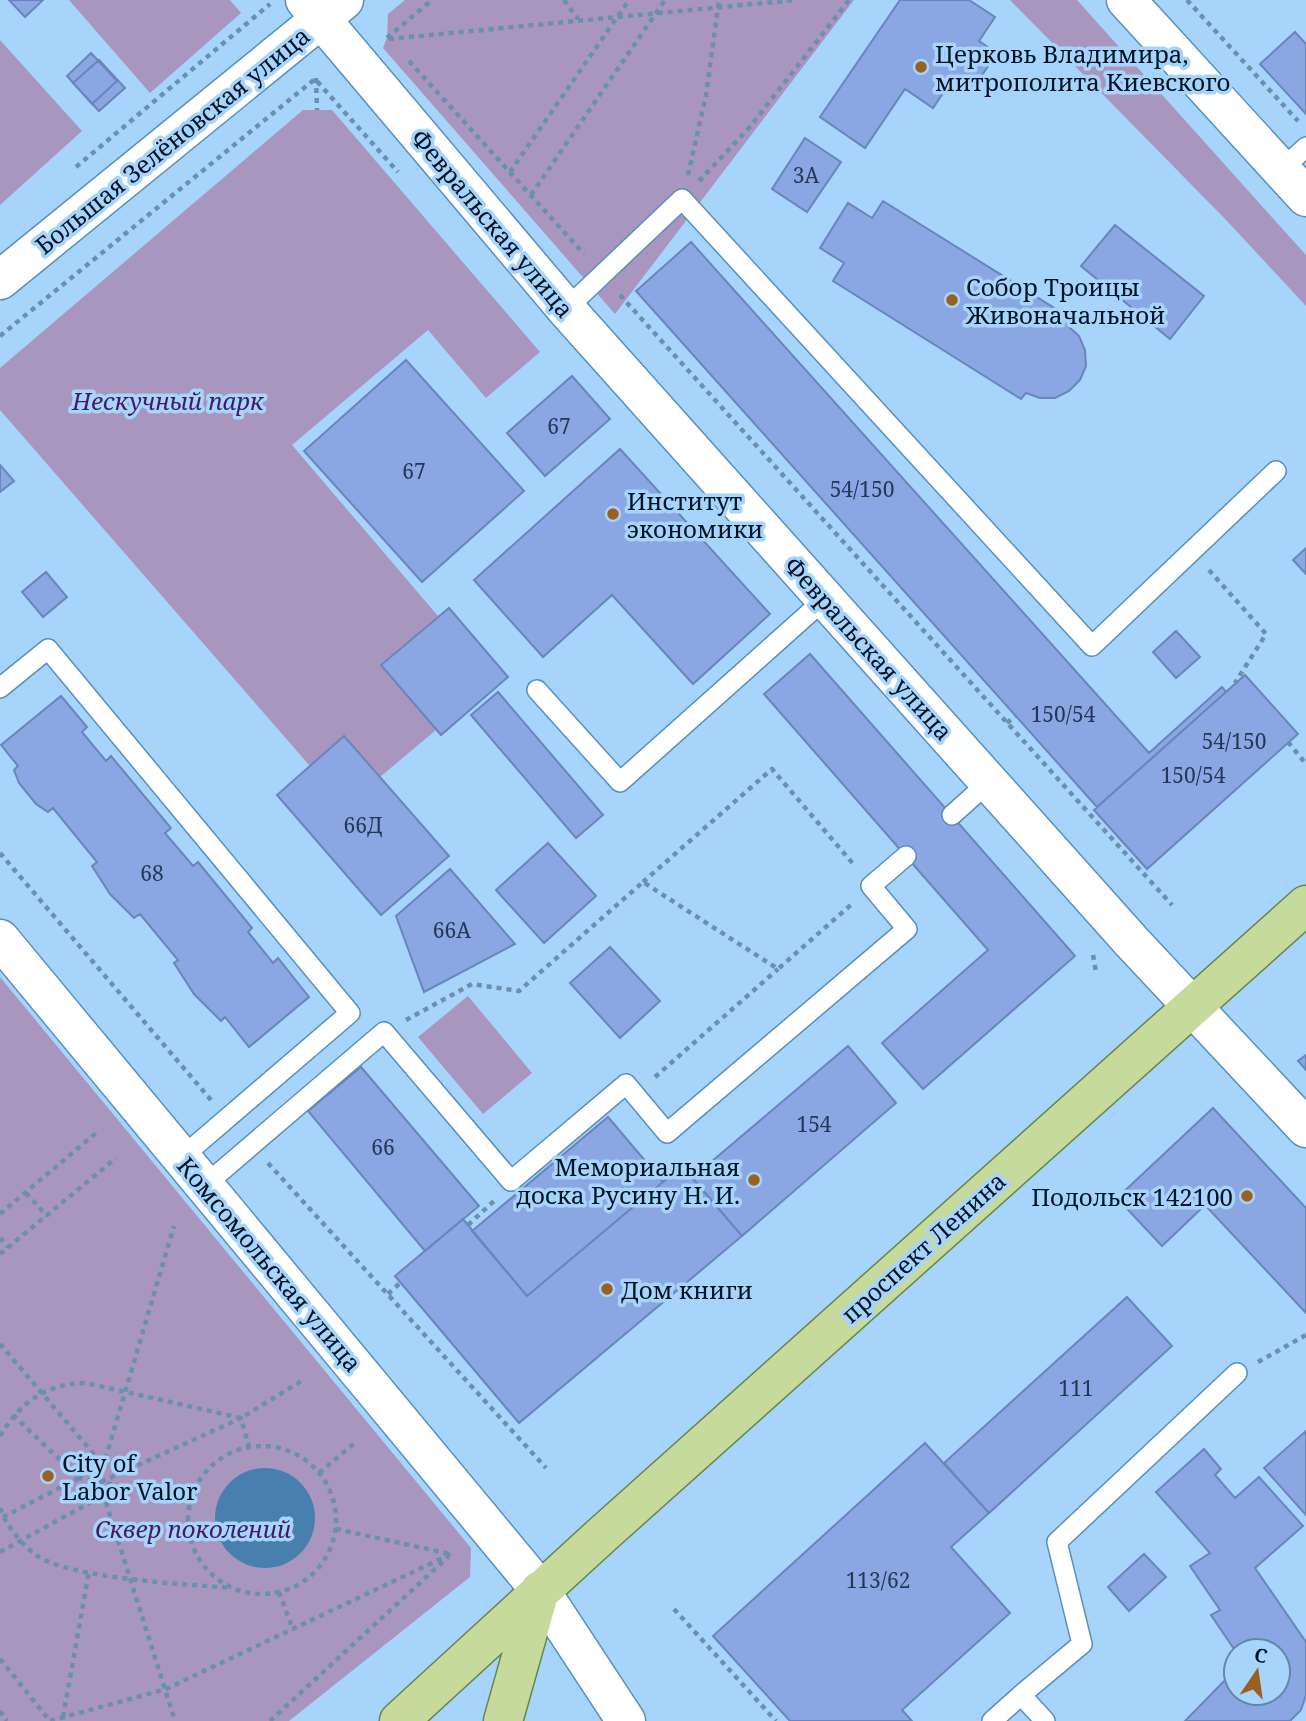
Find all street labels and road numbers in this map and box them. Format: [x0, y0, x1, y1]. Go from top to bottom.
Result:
street label: Большая Зелёновская улица [28, 19, 316, 261]
street label: Февральская улица [404, 122, 582, 324]
street label: Февральская улица [777, 549, 961, 747]
street label: Комсомольская улица [170, 1149, 370, 1379]
street label: проспект Ленина [834, 1164, 1012, 1330]

